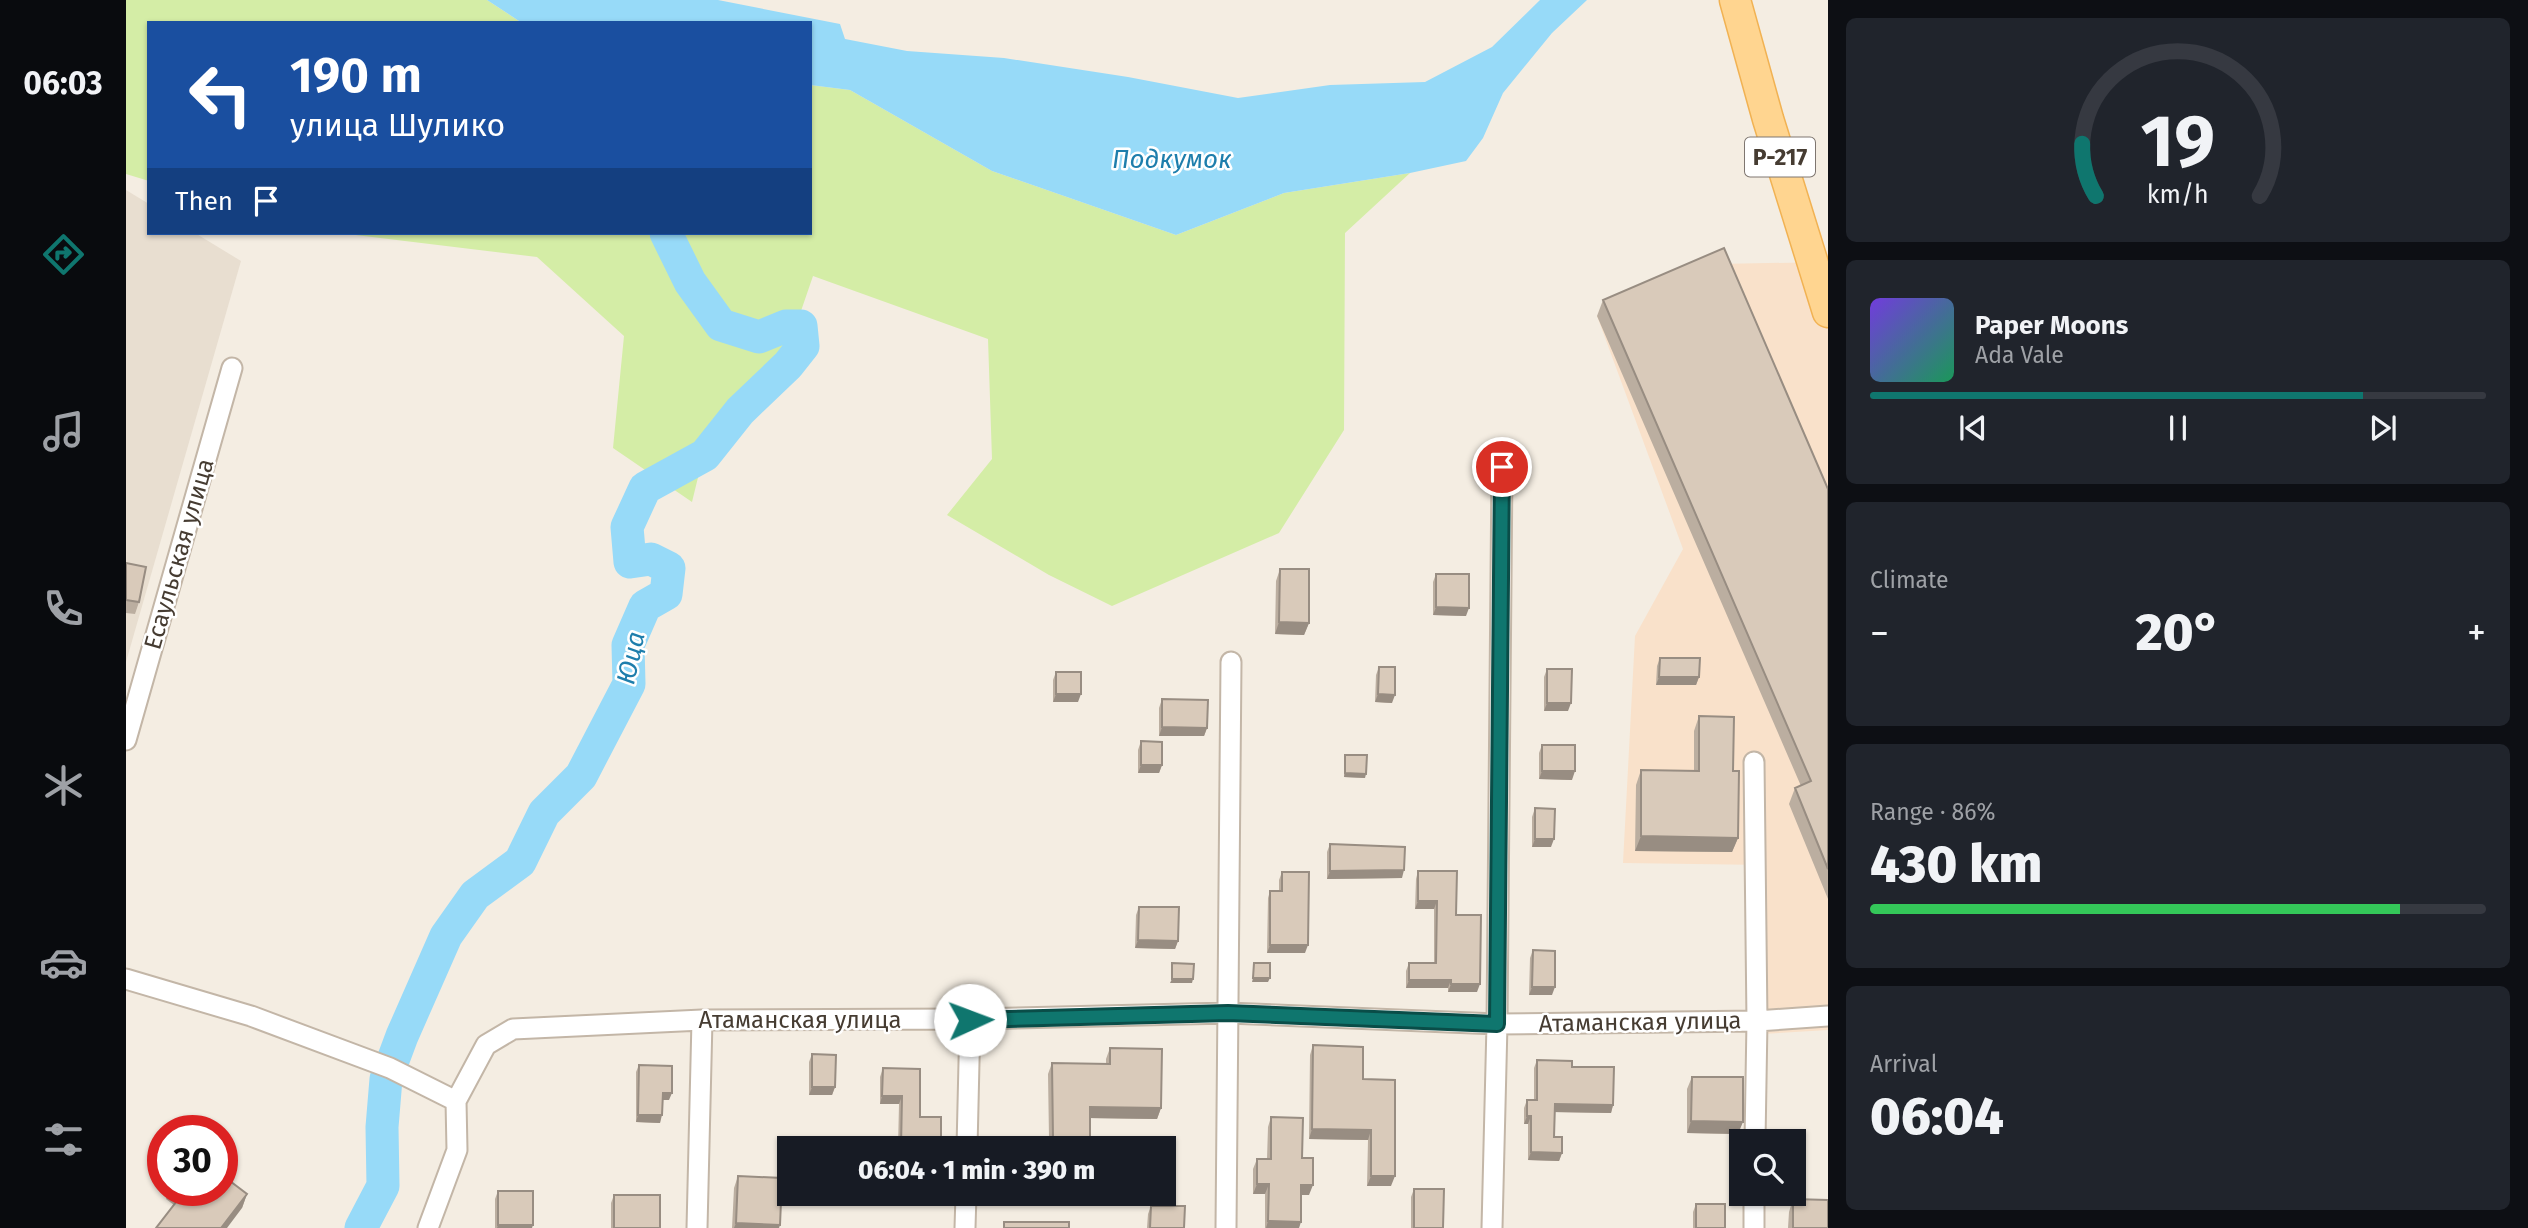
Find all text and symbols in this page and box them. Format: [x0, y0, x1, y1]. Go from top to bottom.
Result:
text: 190 m [290, 46, 422, 105]
icon: left [175, 49, 266, 140]
text: 06:03 [23, 64, 103, 102]
text: 19 [2141, 98, 2215, 185]
text: улица Шулико [290, 106, 505, 144]
road number: Р-217 [1745, 138, 1815, 176]
water label: Подкумок [1112, 144, 1232, 175]
text: km/h [2147, 180, 2209, 210]
icon: arrive [247, 182, 285, 220]
text: Then [175, 186, 233, 217]
icon: directions [39, 230, 88, 279]
text: Paper Moons [1975, 310, 2128, 341]
text: Ada Vale [1975, 341, 2064, 369]
icon: music [39, 407, 88, 456]
icon: previous [1954, 409, 1992, 447]
icon: pause [2159, 409, 2197, 447]
icon: next [2364, 409, 2402, 447]
pin [1472, 437, 1532, 497]
icon: arrive [1483, 448, 1521, 486]
street label: Есаульская улица [138, 455, 220, 653]
text: Climate [1870, 566, 1949, 594]
icon: phone [39, 584, 88, 633]
text: 20° [2135, 601, 2221, 664]
text: − [1870, 610, 1889, 656]
text: + [2467, 610, 2486, 656]
water label: Юца [610, 629, 652, 687]
icon: climate [39, 761, 88, 810]
text: Range · 86% [1870, 798, 1995, 826]
text: 430 km [1870, 833, 2042, 896]
icon: car [39, 938, 88, 987]
position arrow [933, 983, 1007, 1057]
street label: Атаманская улица [699, 1006, 901, 1034]
street label: Атаманская улица [1538, 1006, 1742, 1038]
text: Arrival [1870, 1050, 1937, 1078]
text: 06:04 [1870, 1085, 2004, 1148]
icon: filters [39, 1115, 88, 1164]
speed limit sign: 30 [147, 1115, 238, 1206]
map controls [1729, 1129, 1806, 1206]
button: search [1729, 1129, 1806, 1206]
text: 06:04 · 1 min · 390 m [858, 1155, 1095, 1186]

